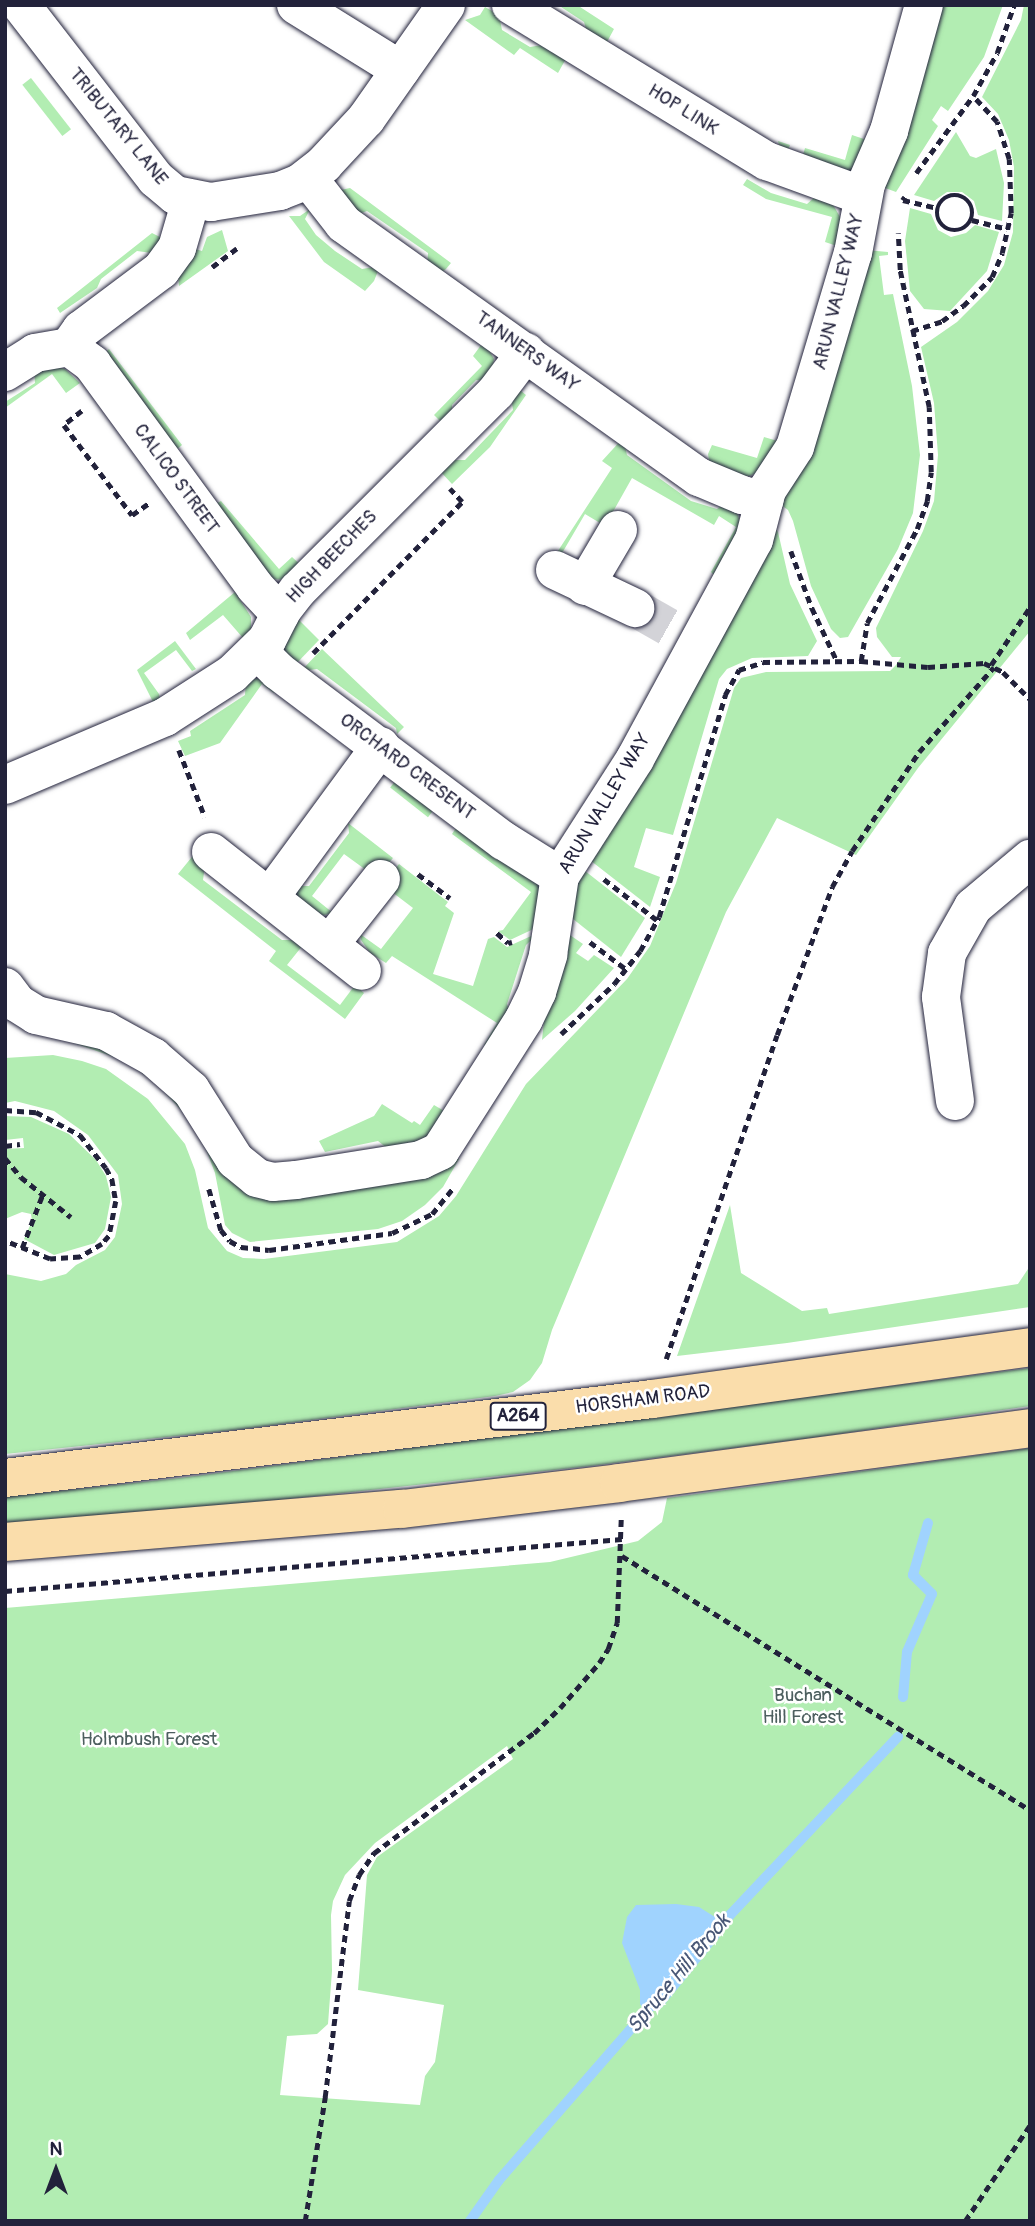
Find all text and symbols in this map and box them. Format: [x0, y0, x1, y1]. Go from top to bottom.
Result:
street label: TRIBUTARY LANE [64, 64, 172, 190]
street label: HOP LINK [643, 79, 723, 141]
street label: ARUN VALLEY WAY [809, 212, 869, 372]
street label: TANNERS WAY [471, 307, 583, 397]
street label: CALICO STREET [129, 420, 223, 538]
street label: HIGH BEECHES [282, 506, 382, 608]
street label: ORCHARD CRESENT [335, 709, 479, 825]
street label: ARUN VALLEY WAY [554, 730, 656, 878]
street label: HORSHAM ROAD [574, 1380, 712, 1420]
road number: A264 [488, 1401, 548, 1430]
park label: Buchan Hill Forest [762, 1685, 844, 1729]
park label: Holmbush Forest [81, 1729, 217, 1751]
water label: Spruce Hill Brook [622, 1909, 736, 2039]
north arrow [21, 2135, 91, 2205]
text: N [50, 2137, 62, 2161]

